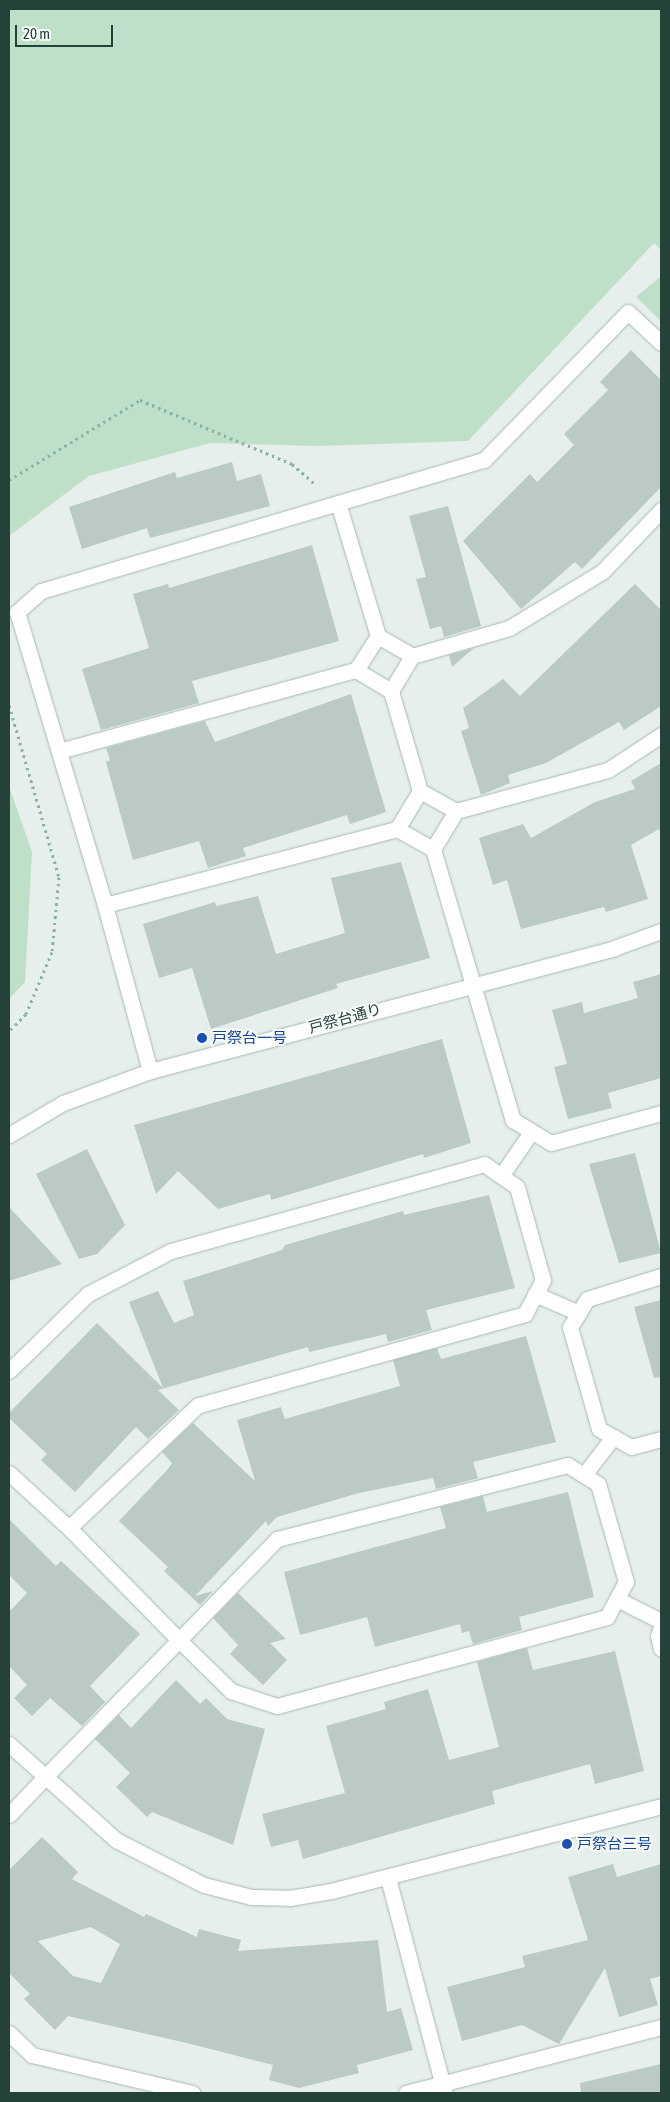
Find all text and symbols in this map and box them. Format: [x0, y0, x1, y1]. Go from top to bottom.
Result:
scale bar [18, 15, 115, 47]
text: 20 m [23, 25, 50, 42]
street label: 戸祭台通り [306, 1000, 384, 1036]
place label: 戸祭台一号 [212, 1029, 287, 1047]
marker: 戸祭台一号 [196, 1032, 208, 1044]
place label: 戸祭台三号 [577, 1835, 652, 1853]
marker: 戸祭台三号 [561, 1838, 573, 1850]

